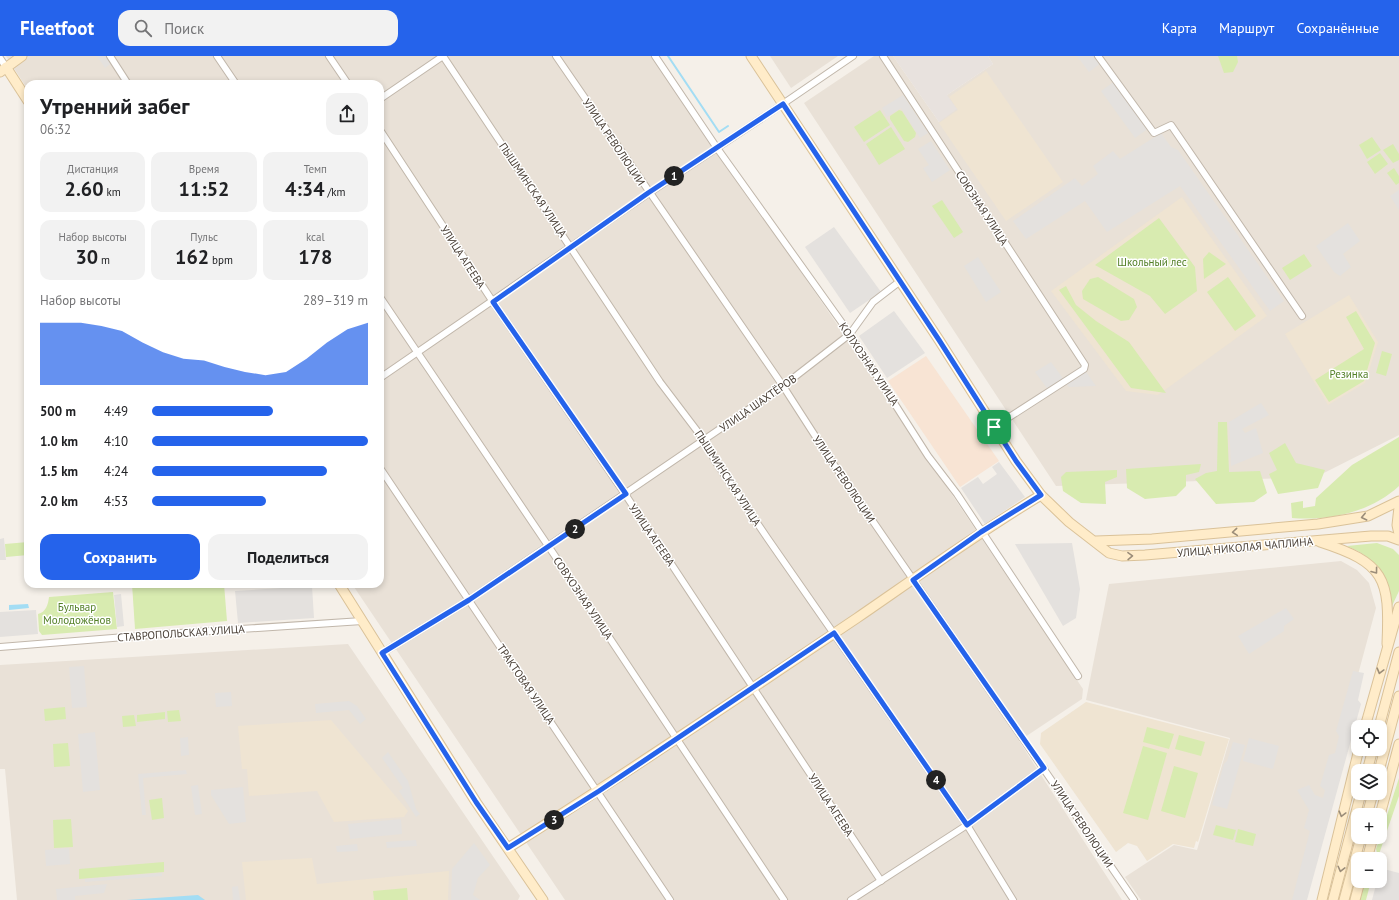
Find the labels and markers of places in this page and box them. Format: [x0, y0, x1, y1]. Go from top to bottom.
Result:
pin: 1 [664, 166, 684, 186]
pin [977, 410, 1011, 444]
pin: 2 [565, 519, 585, 539]
pin: 4 [926, 770, 946, 790]
pin: 3 [544, 810, 564, 830]

